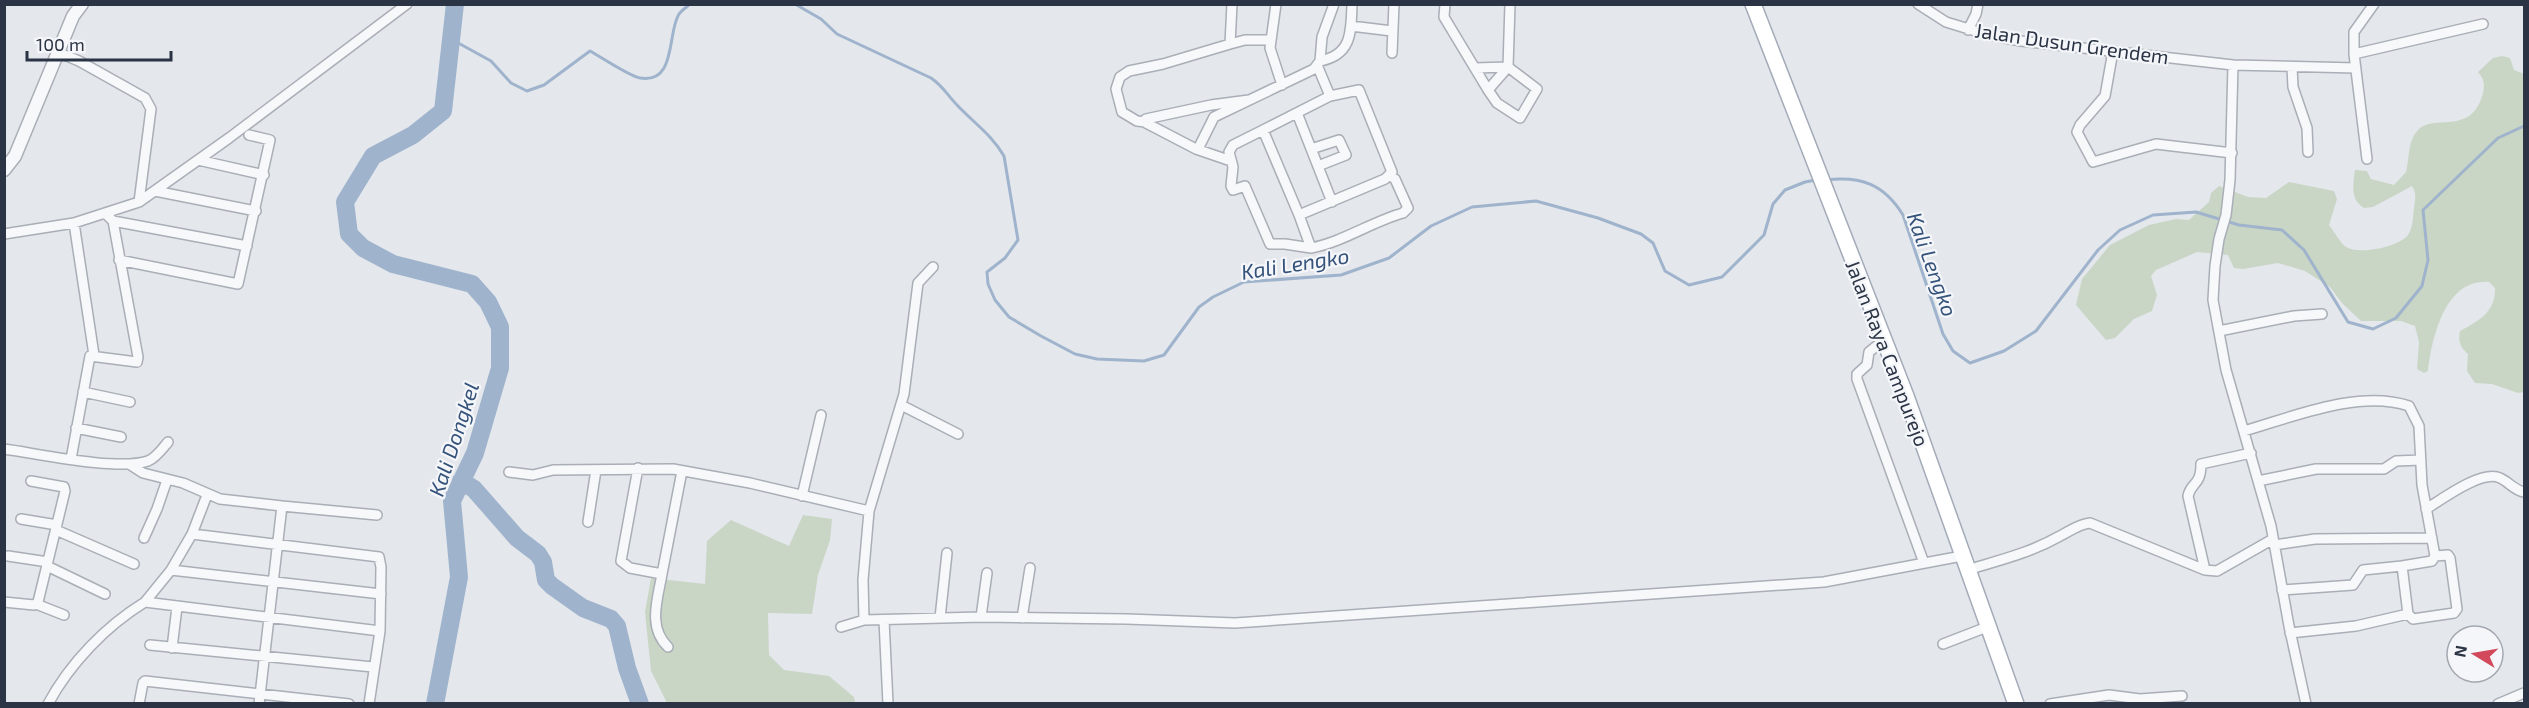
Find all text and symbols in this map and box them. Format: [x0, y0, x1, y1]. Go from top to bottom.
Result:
street label: Jalan Dusun Grendem [1974, 18, 2170, 68]
scale bar [27, 24, 171, 62]
text: 100 m [36, 33, 85, 55]
water label: Kali Lengko [1903, 209, 1963, 319]
water label: Kali Lengko [1239, 242, 1351, 284]
street label: Jalan Raya Campurejo [1841, 256, 1935, 450]
water label: Kali Dongkel [423, 379, 483, 499]
north arrow [2445, 624, 2505, 684]
text: N [2449, 644, 2470, 659]

